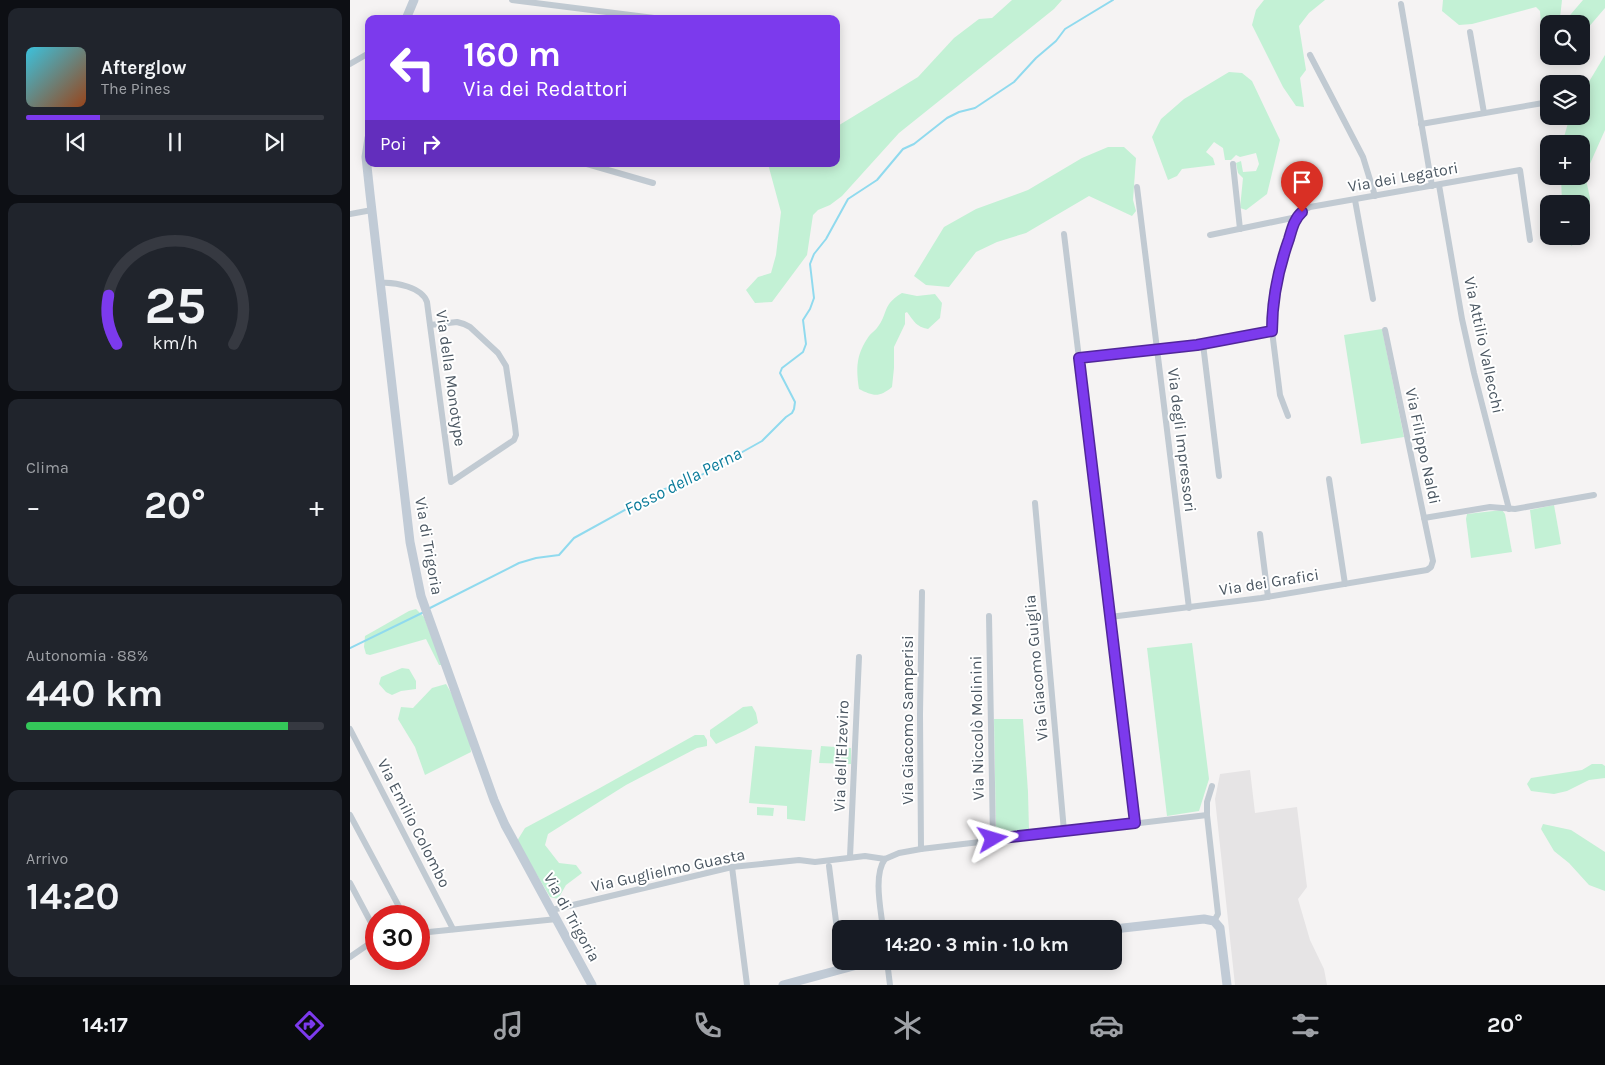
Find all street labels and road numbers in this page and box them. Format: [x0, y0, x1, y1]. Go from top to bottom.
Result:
street label: Via dei Legatori [1346, 158, 1460, 196]
street label: Via Attilio Vallecchi [1460, 275, 1508, 415]
street label: Via della Monotype [432, 309, 470, 447]
street label: Via degli Impressori [1164, 367, 1200, 513]
street label: Via Filippo Naldi [1401, 386, 1445, 506]
street label: Via di Trigoria [411, 496, 447, 596]
street label: Via dei Grafici [1218, 565, 1320, 599]
street label: Via Giacomo Guiglia [1020, 594, 1052, 742]
street label: Via Giacomo Samperisi [898, 635, 917, 805]
street label: Via Niccolò Molinini [966, 655, 988, 801]
street label: Via dell'Elzeviro [830, 700, 852, 812]
street label: Via Emilio Colombo [373, 755, 455, 891]
street label: Via Guglielmo Guasta [589, 844, 747, 896]
street label: Via di Trigoria [540, 869, 604, 965]

